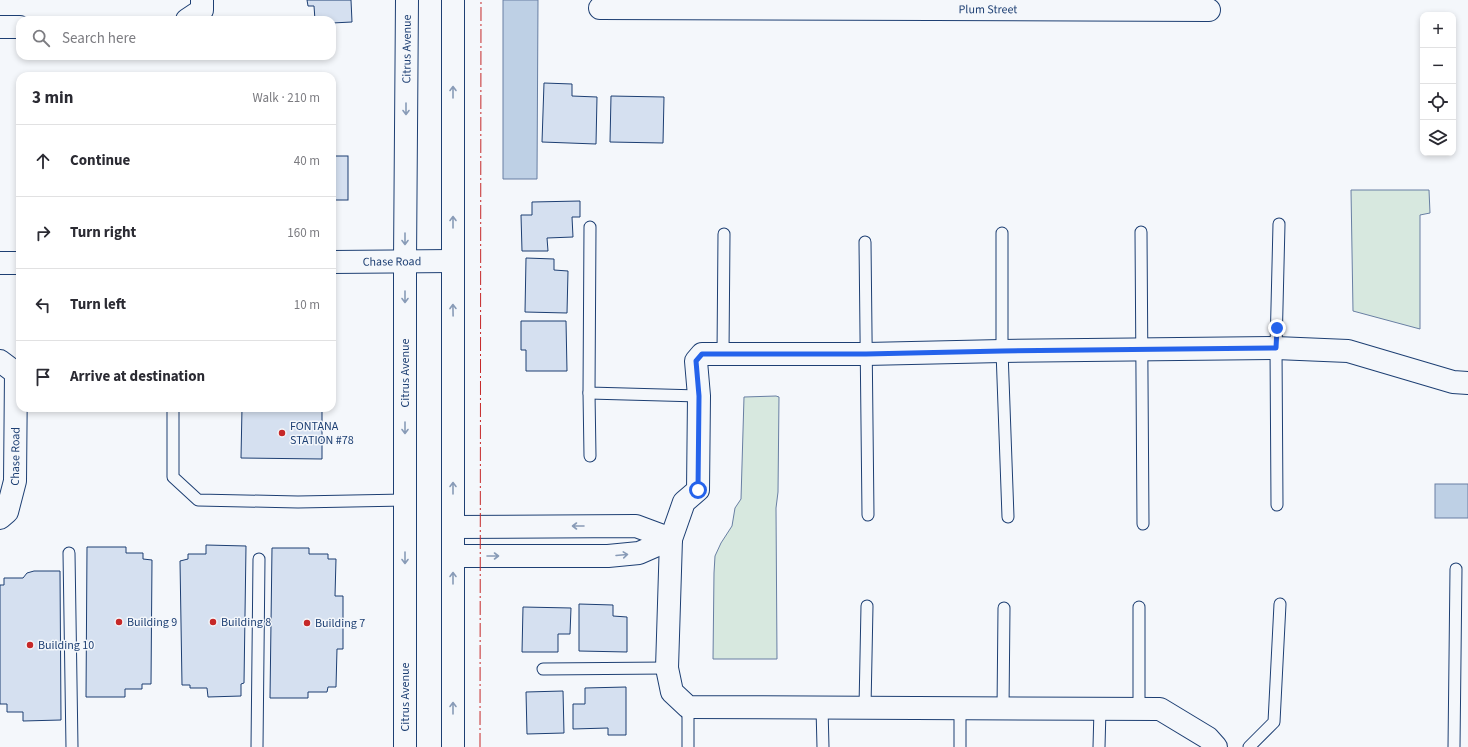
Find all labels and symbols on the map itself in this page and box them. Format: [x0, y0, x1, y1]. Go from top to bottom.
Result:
street label: Plum Street [959, 1, 1017, 18]
street label: Citrus Avenue [398, 14, 416, 84]
one-way arrow [449, 86, 457, 99]
one-way arrow [402, 102, 410, 115]
one-way arrow [449, 216, 457, 229]
one-way arrow [401, 232, 409, 245]
street label: Chase Road [363, 253, 421, 271]
one-way arrow [401, 290, 409, 303]
one-way arrow [449, 304, 457, 317]
route end [1268, 319, 1286, 337]
street label: Citrus Avenue [397, 338, 414, 407]
place label: FONTANA STATION #78 [290, 418, 354, 449]
one-way arrow [401, 421, 409, 434]
street label: Chase Road [6, 427, 25, 488]
marker: FONTANA STATION #78 [277, 428, 287, 438]
route start [689, 481, 707, 499]
one-way arrow [449, 482, 457, 495]
one-way arrow [572, 522, 585, 530]
one-way arrow [401, 551, 409, 564]
one-way arrow [615, 551, 628, 558]
one-way arrow [486, 552, 499, 560]
one-way arrow [449, 572, 457, 585]
place label: Building 9 [127, 614, 177, 631]
place label: Building 8 [221, 614, 271, 631]
place label: Building 7 [315, 615, 365, 632]
marker: Building 9 [114, 617, 124, 627]
marker: Building 8 [208, 617, 218, 627]
marker: Building 7 [302, 618, 312, 628]
place label: Building 10 [38, 637, 94, 654]
marker: Building 10 [25, 640, 35, 650]
street label: Citrus Avenue [397, 662, 414, 731]
one-way arrow [449, 702, 457, 715]

